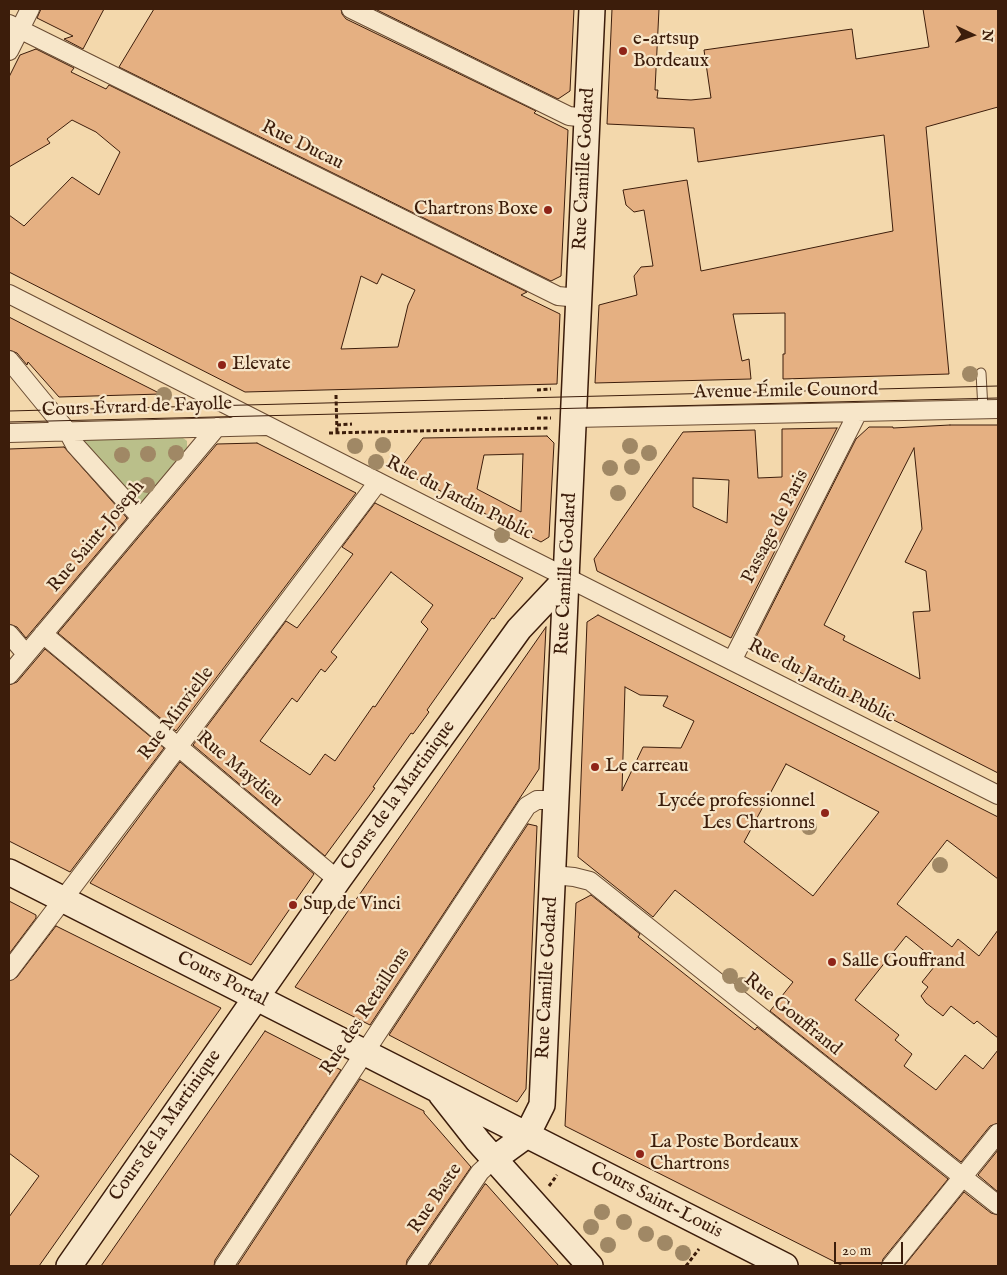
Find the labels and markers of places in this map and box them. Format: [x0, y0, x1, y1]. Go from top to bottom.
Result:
place label: e-artsup Bordeaux [633, 29, 709, 73]
marker: e-artsup Bordeaux [617, 45, 629, 57]
place label: Chartrons Boxe [414, 199, 538, 221]
marker: Chartrons Boxe [542, 204, 554, 216]
place label: Elevate [232, 354, 291, 376]
marker: Elevate [216, 359, 228, 371]
place label: Le carreau [605, 756, 689, 778]
marker: Le carreau [589, 761, 601, 773]
place label: Lycée professionnel Les Chartrons [657, 791, 815, 835]
marker: Lycée professionnel Les Chartrons [819, 807, 831, 819]
place label: Sup de Vinci [303, 894, 401, 916]
marker: Sup de Vinci [287, 899, 299, 911]
place label: Salle Gouffrand [842, 951, 965, 973]
marker: Salle Gouffrand [826, 956, 838, 968]
place label: La Poste Bordeaux Chartrons [650, 1132, 799, 1176]
marker: La Poste Bordeaux Chartrons [634, 1148, 646, 1160]

